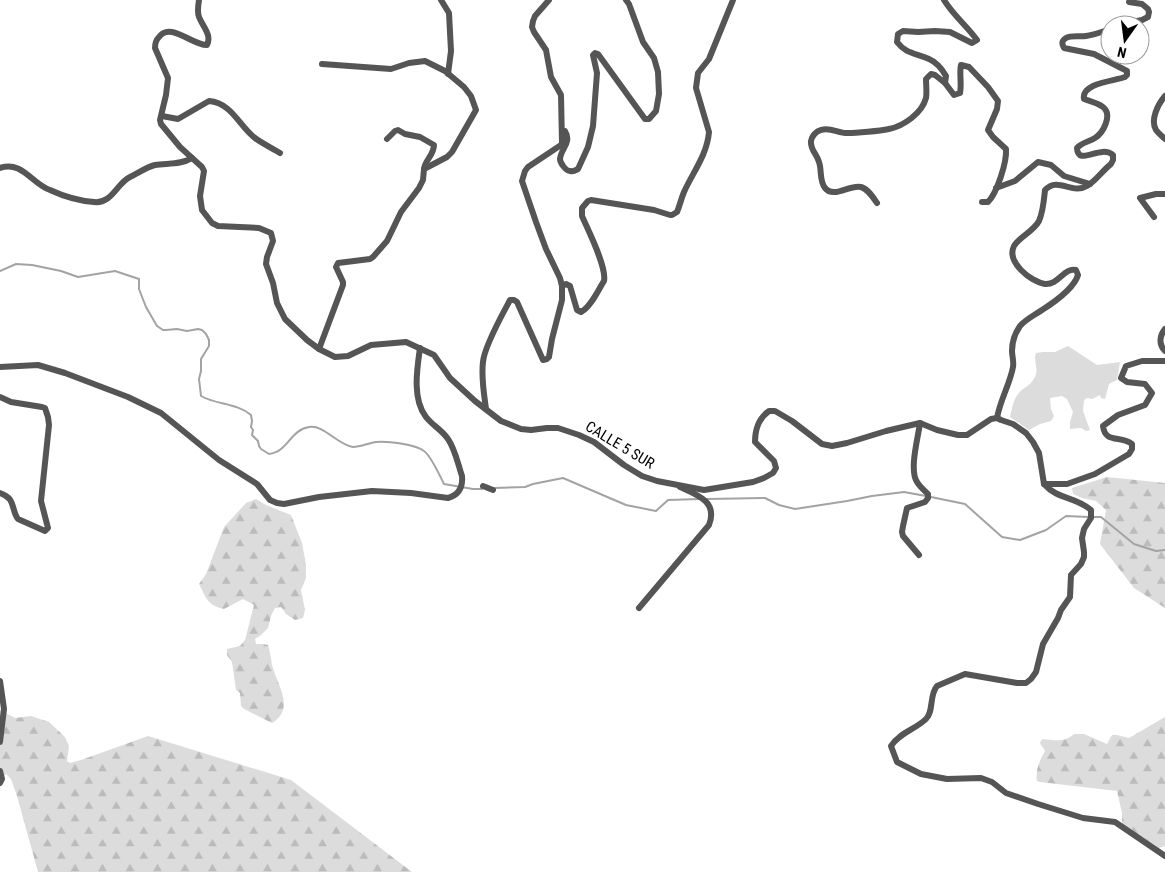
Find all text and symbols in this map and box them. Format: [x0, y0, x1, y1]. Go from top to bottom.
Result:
north arrow [1100, 15, 1150, 65]
text: N [1116, 44, 1128, 61]
street label: CALLE 5 SUR [582, 417, 658, 473]

